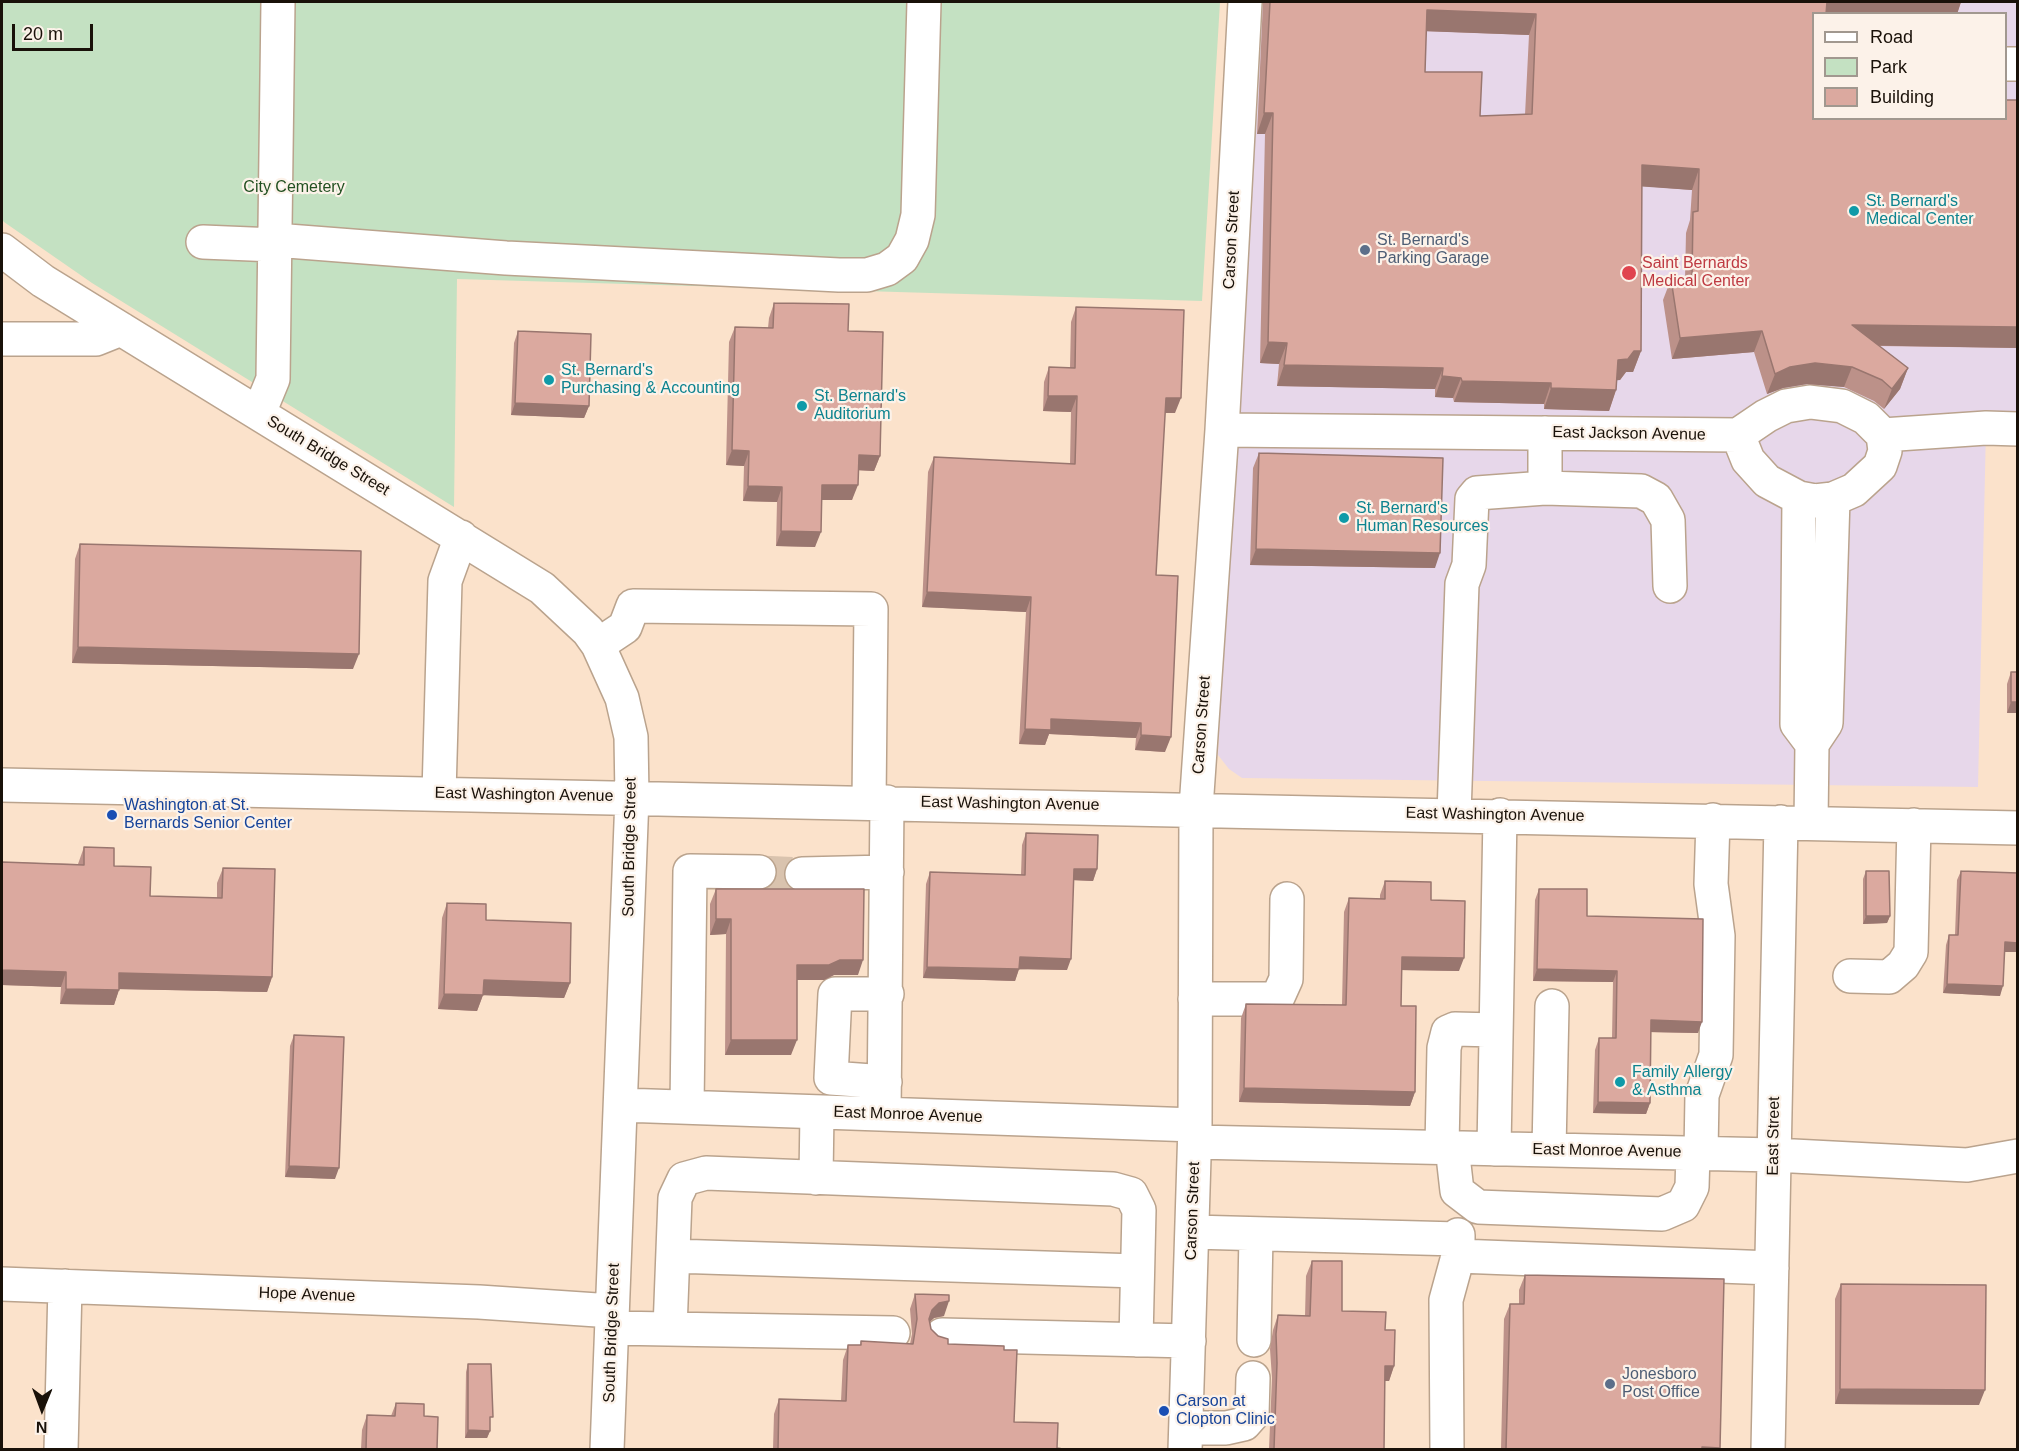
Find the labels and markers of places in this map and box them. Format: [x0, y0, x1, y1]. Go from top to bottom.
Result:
place label: St. Bernard's Medical Center [1866, 192, 1974, 230]
marker: St. Bernard's Medical Center [1847, 204, 1861, 218]
place label: St. Bernard's Parking Garage [1377, 231, 1489, 269]
marker: St. Bernard's Parking Garage [1358, 243, 1372, 257]
place label: Saint Bernards Medical Center [1642, 254, 1750, 292]
marker: Saint Bernards Medical Center [1620, 264, 1638, 282]
place label: St. Bernard's Purchasing & Accounting [561, 361, 740, 399]
marker: St. Bernard's Purchasing & Accounting [542, 373, 556, 387]
place label: St. Bernard's Auditorium [814, 387, 906, 425]
marker: St. Bernard's Auditorium [795, 399, 809, 413]
place label: St. Bernard's Human Resources [1356, 499, 1488, 537]
marker: St. Bernard's Human Resources [1337, 511, 1351, 525]
place label: Washington at St. Bernards Senior Center [124, 796, 292, 834]
marker: Washington at St. Bernards Senior Center [105, 808, 119, 822]
place label: Family Allergy & Asthma [1632, 1063, 1732, 1101]
marker: Family Allergy & Asthma [1613, 1075, 1627, 1089]
place label: Jonesboro Post Office [1622, 1365, 1700, 1403]
marker: Jonesboro Post Office [1603, 1377, 1617, 1391]
place label: Carson at Clopton Clinic [1176, 1392, 1275, 1430]
marker: Carson at Clopton Clinic [1157, 1404, 1171, 1418]

